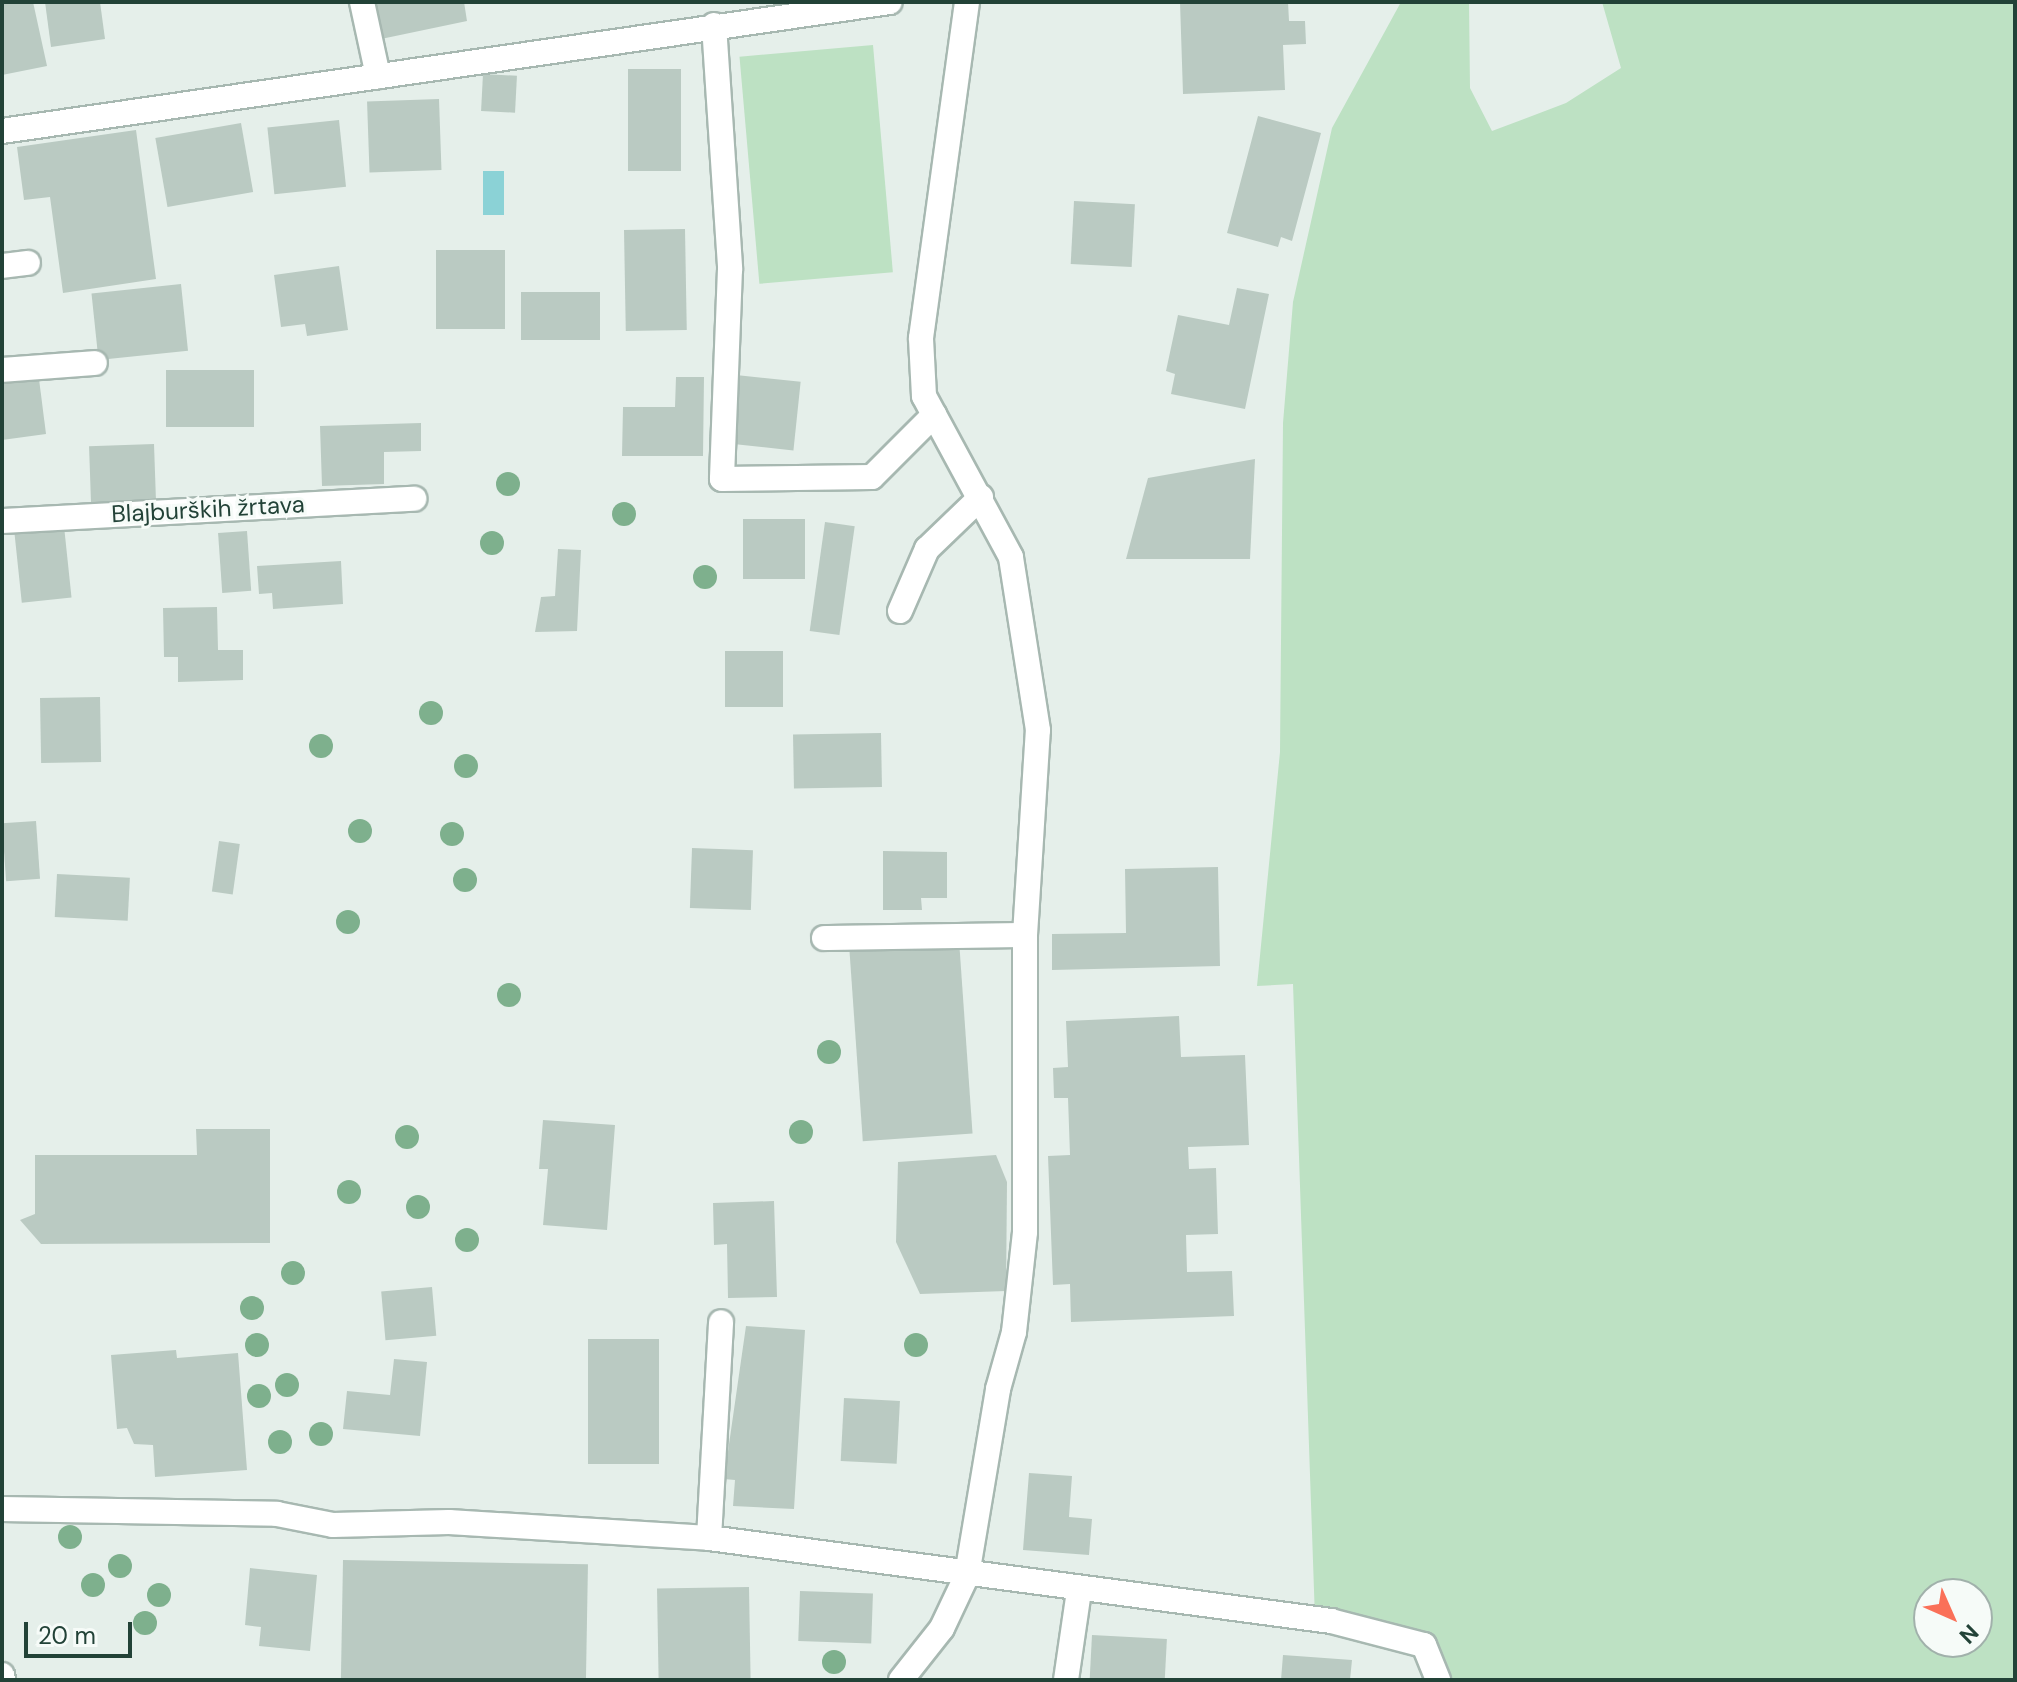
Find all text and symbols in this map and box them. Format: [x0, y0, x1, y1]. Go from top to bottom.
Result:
street label: Blajburških žrtava [111, 490, 305, 528]
north arrow [1913, 1578, 1993, 1658]
scale bar [28, 1606, 136, 1656]
text: N [1953, 1618, 1985, 1650]
text: 20 m [38, 1620, 96, 1651]

